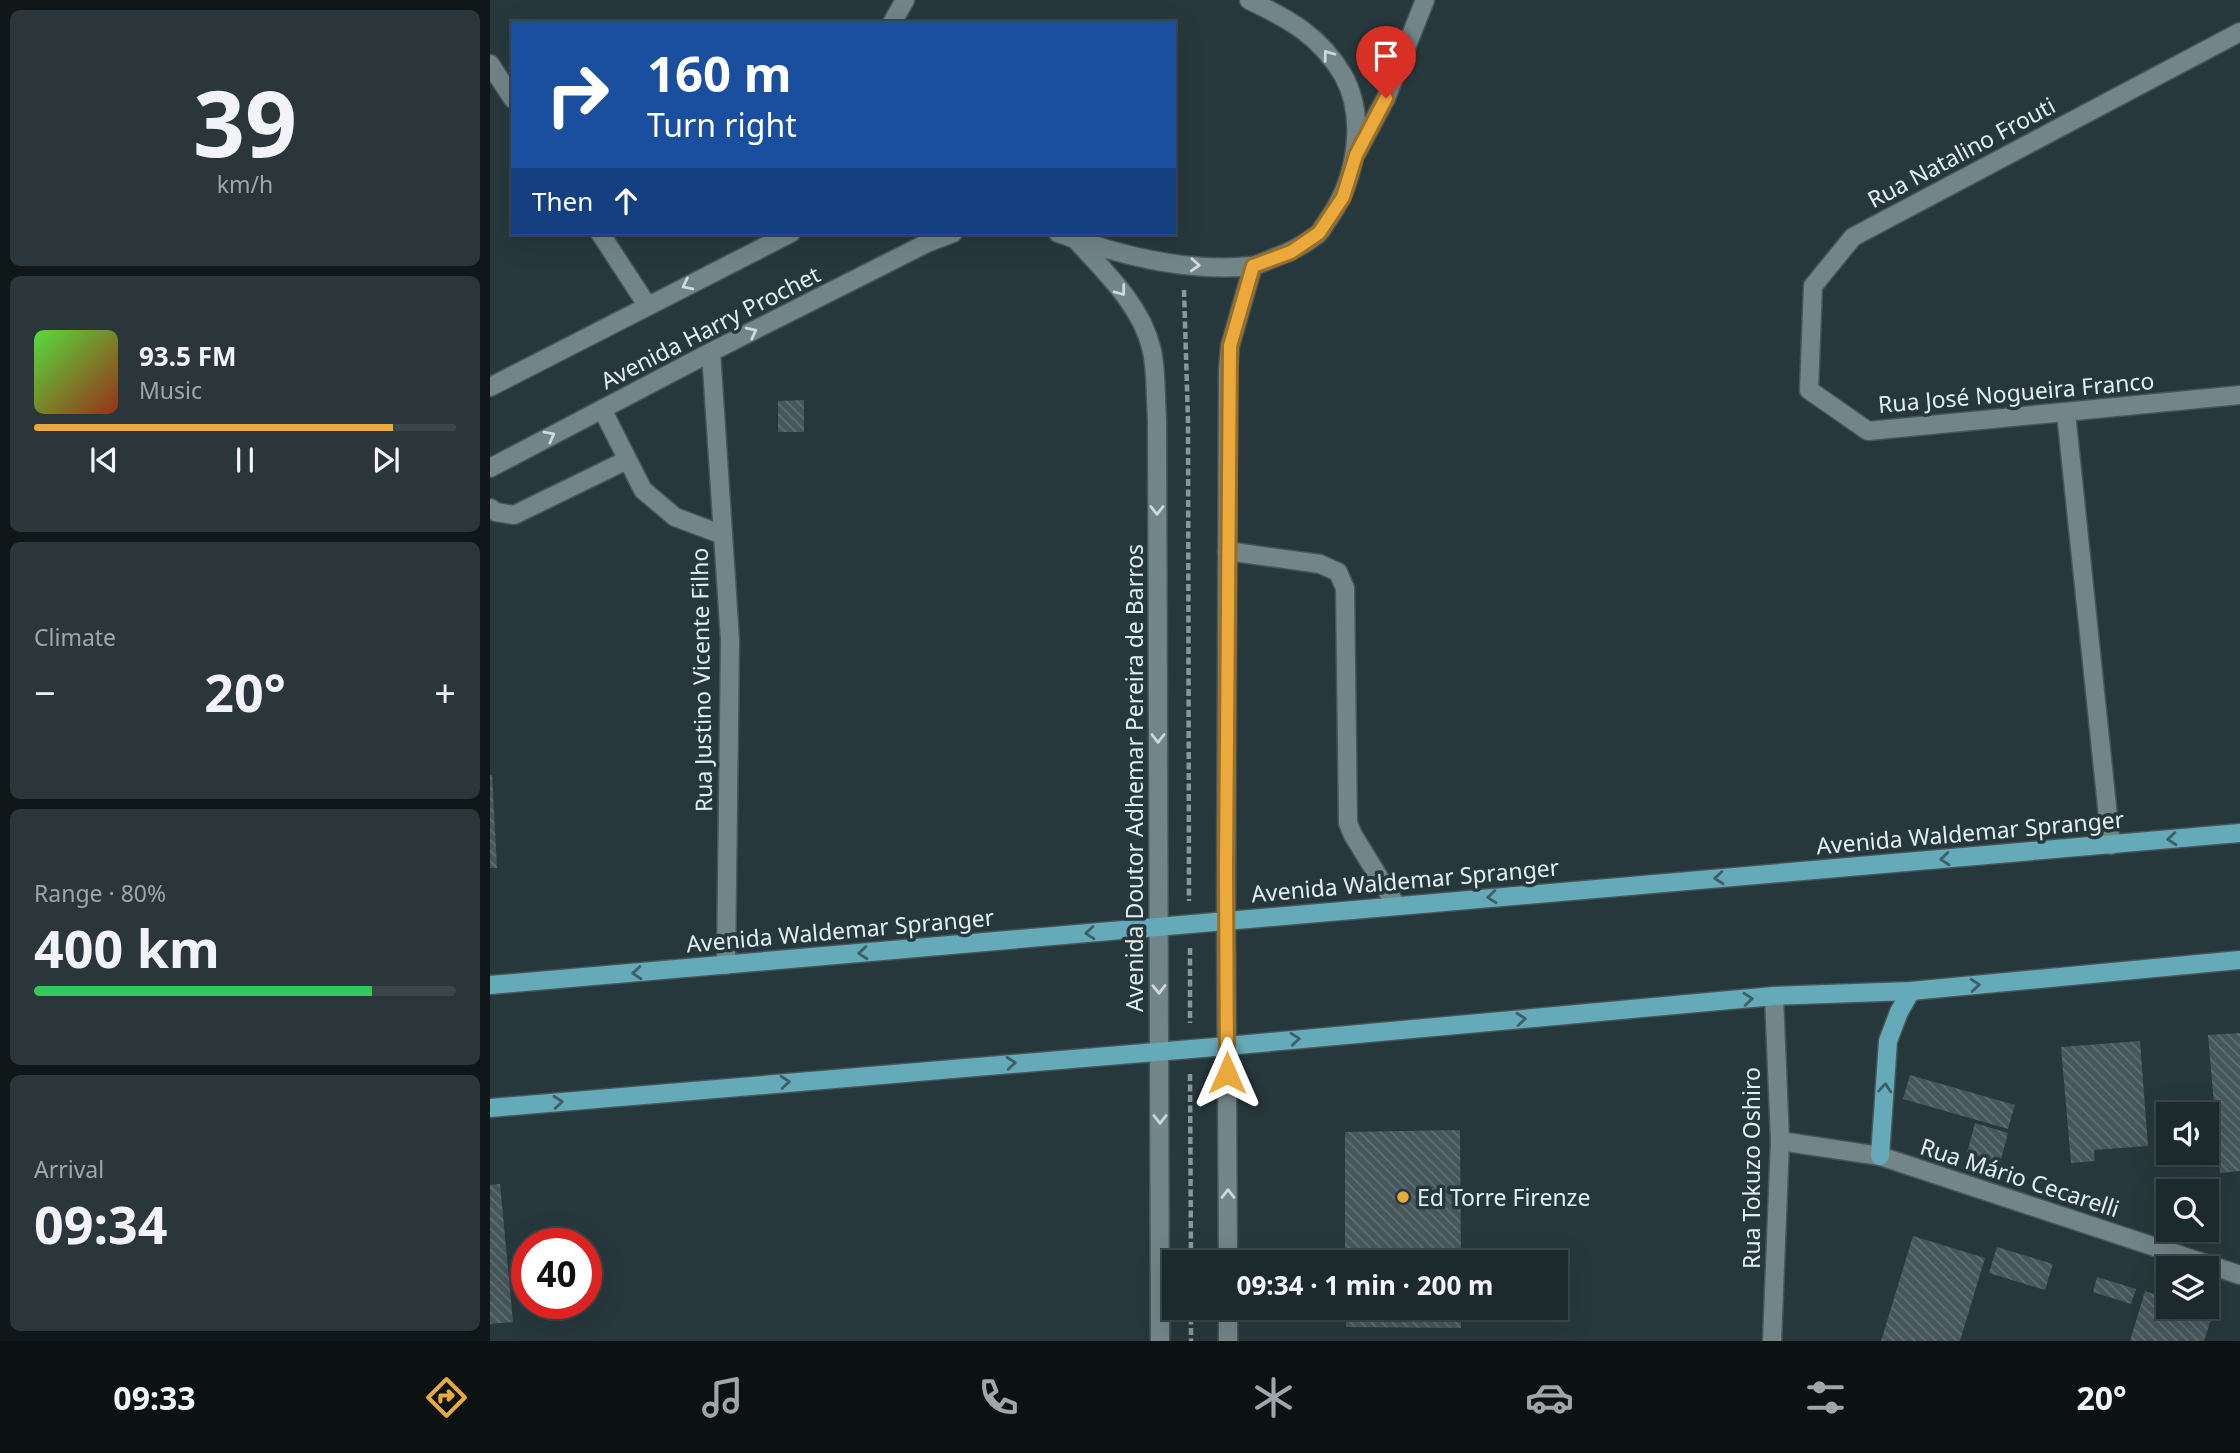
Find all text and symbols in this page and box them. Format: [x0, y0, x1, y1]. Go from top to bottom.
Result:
pin [1356, 26, 1416, 98]
icon: arrive [1367, 37, 1405, 75]
text: 160 m [647, 40, 792, 106]
icon: right [532, 49, 623, 140]
one-way arrow [1324, 50, 1337, 63]
text: 39 [193, 60, 297, 184]
street label: Rua Natalino Frouti [1862, 89, 2060, 215]
text: Turn right [647, 103, 797, 146]
text: km/h [217, 168, 273, 200]
icon: ahead [607, 182, 645, 220]
text: Then [532, 183, 593, 219]
one-way arrow [1190, 257, 1201, 272]
street label: Avenida Harry Prochet [595, 258, 825, 396]
one-way arrow [682, 277, 694, 291]
one-way arrow [1113, 283, 1126, 296]
one-way arrow [745, 326, 758, 340]
text: 93.5 FM [139, 338, 236, 374]
street label: Rua José Nogueira Franco [1877, 364, 2155, 420]
text: Music [139, 374, 202, 406]
one-way arrow [543, 431, 556, 444]
icon: previous [85, 441, 123, 479]
icon: pause [226, 441, 264, 479]
icon: next [367, 441, 405, 479]
one-way arrow [1149, 505, 1165, 516]
street label: Avenida Doutor Adhemar Pereira de Barros [1118, 544, 1150, 1012]
street label: Rua Justino Vicente Filho [683, 548, 719, 812]
text: Climate [34, 621, 116, 653]
text: 20° [204, 656, 286, 727]
text: − [34, 666, 56, 718]
text: + [434, 666, 456, 718]
one-way arrow [1150, 732, 1165, 743]
street label: Avenida Waldemar Spranger [1815, 803, 2126, 861]
one-way arrow [2166, 831, 2177, 846]
street label: Avenida Waldemar Spranger [1250, 851, 1561, 909]
one-way arrow [1940, 851, 1951, 866]
one-way arrow [1713, 870, 1724, 885]
text: Range · 80% [34, 877, 166, 909]
one-way arrow [1486, 889, 1497, 904]
street label: Avenida Waldemar Spranger [685, 901, 996, 959]
text: 400 km [34, 912, 220, 983]
one-way arrow [1084, 925, 1095, 940]
one-way arrow [858, 945, 869, 960]
one-way arrow [631, 965, 643, 980]
one-way arrow [1970, 978, 1981, 993]
one-way arrow [1151, 984, 1167, 994]
one-way arrow [1742, 991, 1754, 1006]
one-way arrow [1516, 1012, 1527, 1027]
one-way arrow [1290, 1032, 1301, 1047]
position arrow [1190, 1036, 1264, 1110]
one-way arrow [1006, 1056, 1017, 1071]
street label: Rua Tokuzo Oshiro [1735, 1067, 1767, 1269]
one-way arrow [779, 1075, 790, 1090]
one-way arrow [1877, 1082, 1892, 1093]
one-way arrow [553, 1095, 564, 1110]
map controls [2156, 1102, 2219, 1319]
button: sound [2156, 1102, 2219, 1165]
one-way arrow [1152, 1114, 1168, 1124]
street label: Rua Mário Cecarelli [1916, 1130, 2124, 1224]
text: Arrival [34, 1153, 104, 1185]
button: search [2156, 1179, 2219, 1242]
place label: Ed Torre Firenze [1417, 1181, 1590, 1213]
text: 09:34 [34, 1188, 168, 1259]
one-way arrow [1220, 1188, 1235, 1199]
marker: Ed Torre Firenze [1395, 1189, 1411, 1205]
speed limit sign: 40 [511, 1228, 602, 1319]
button: layers [2156, 1256, 2219, 1319]
text: 09:34 · 1 min · 200 m [1237, 1267, 1493, 1303]
icon: directions [422, 1373, 471, 1422]
icon: music [698, 1373, 747, 1422]
icon: phone [974, 1373, 1023, 1422]
icon: climate [1249, 1373, 1298, 1422]
icon: car [1525, 1373, 1574, 1422]
icon: filters [1801, 1373, 1850, 1422]
text: 09:33 [113, 1376, 196, 1419]
text: 20° [2076, 1376, 2127, 1419]

